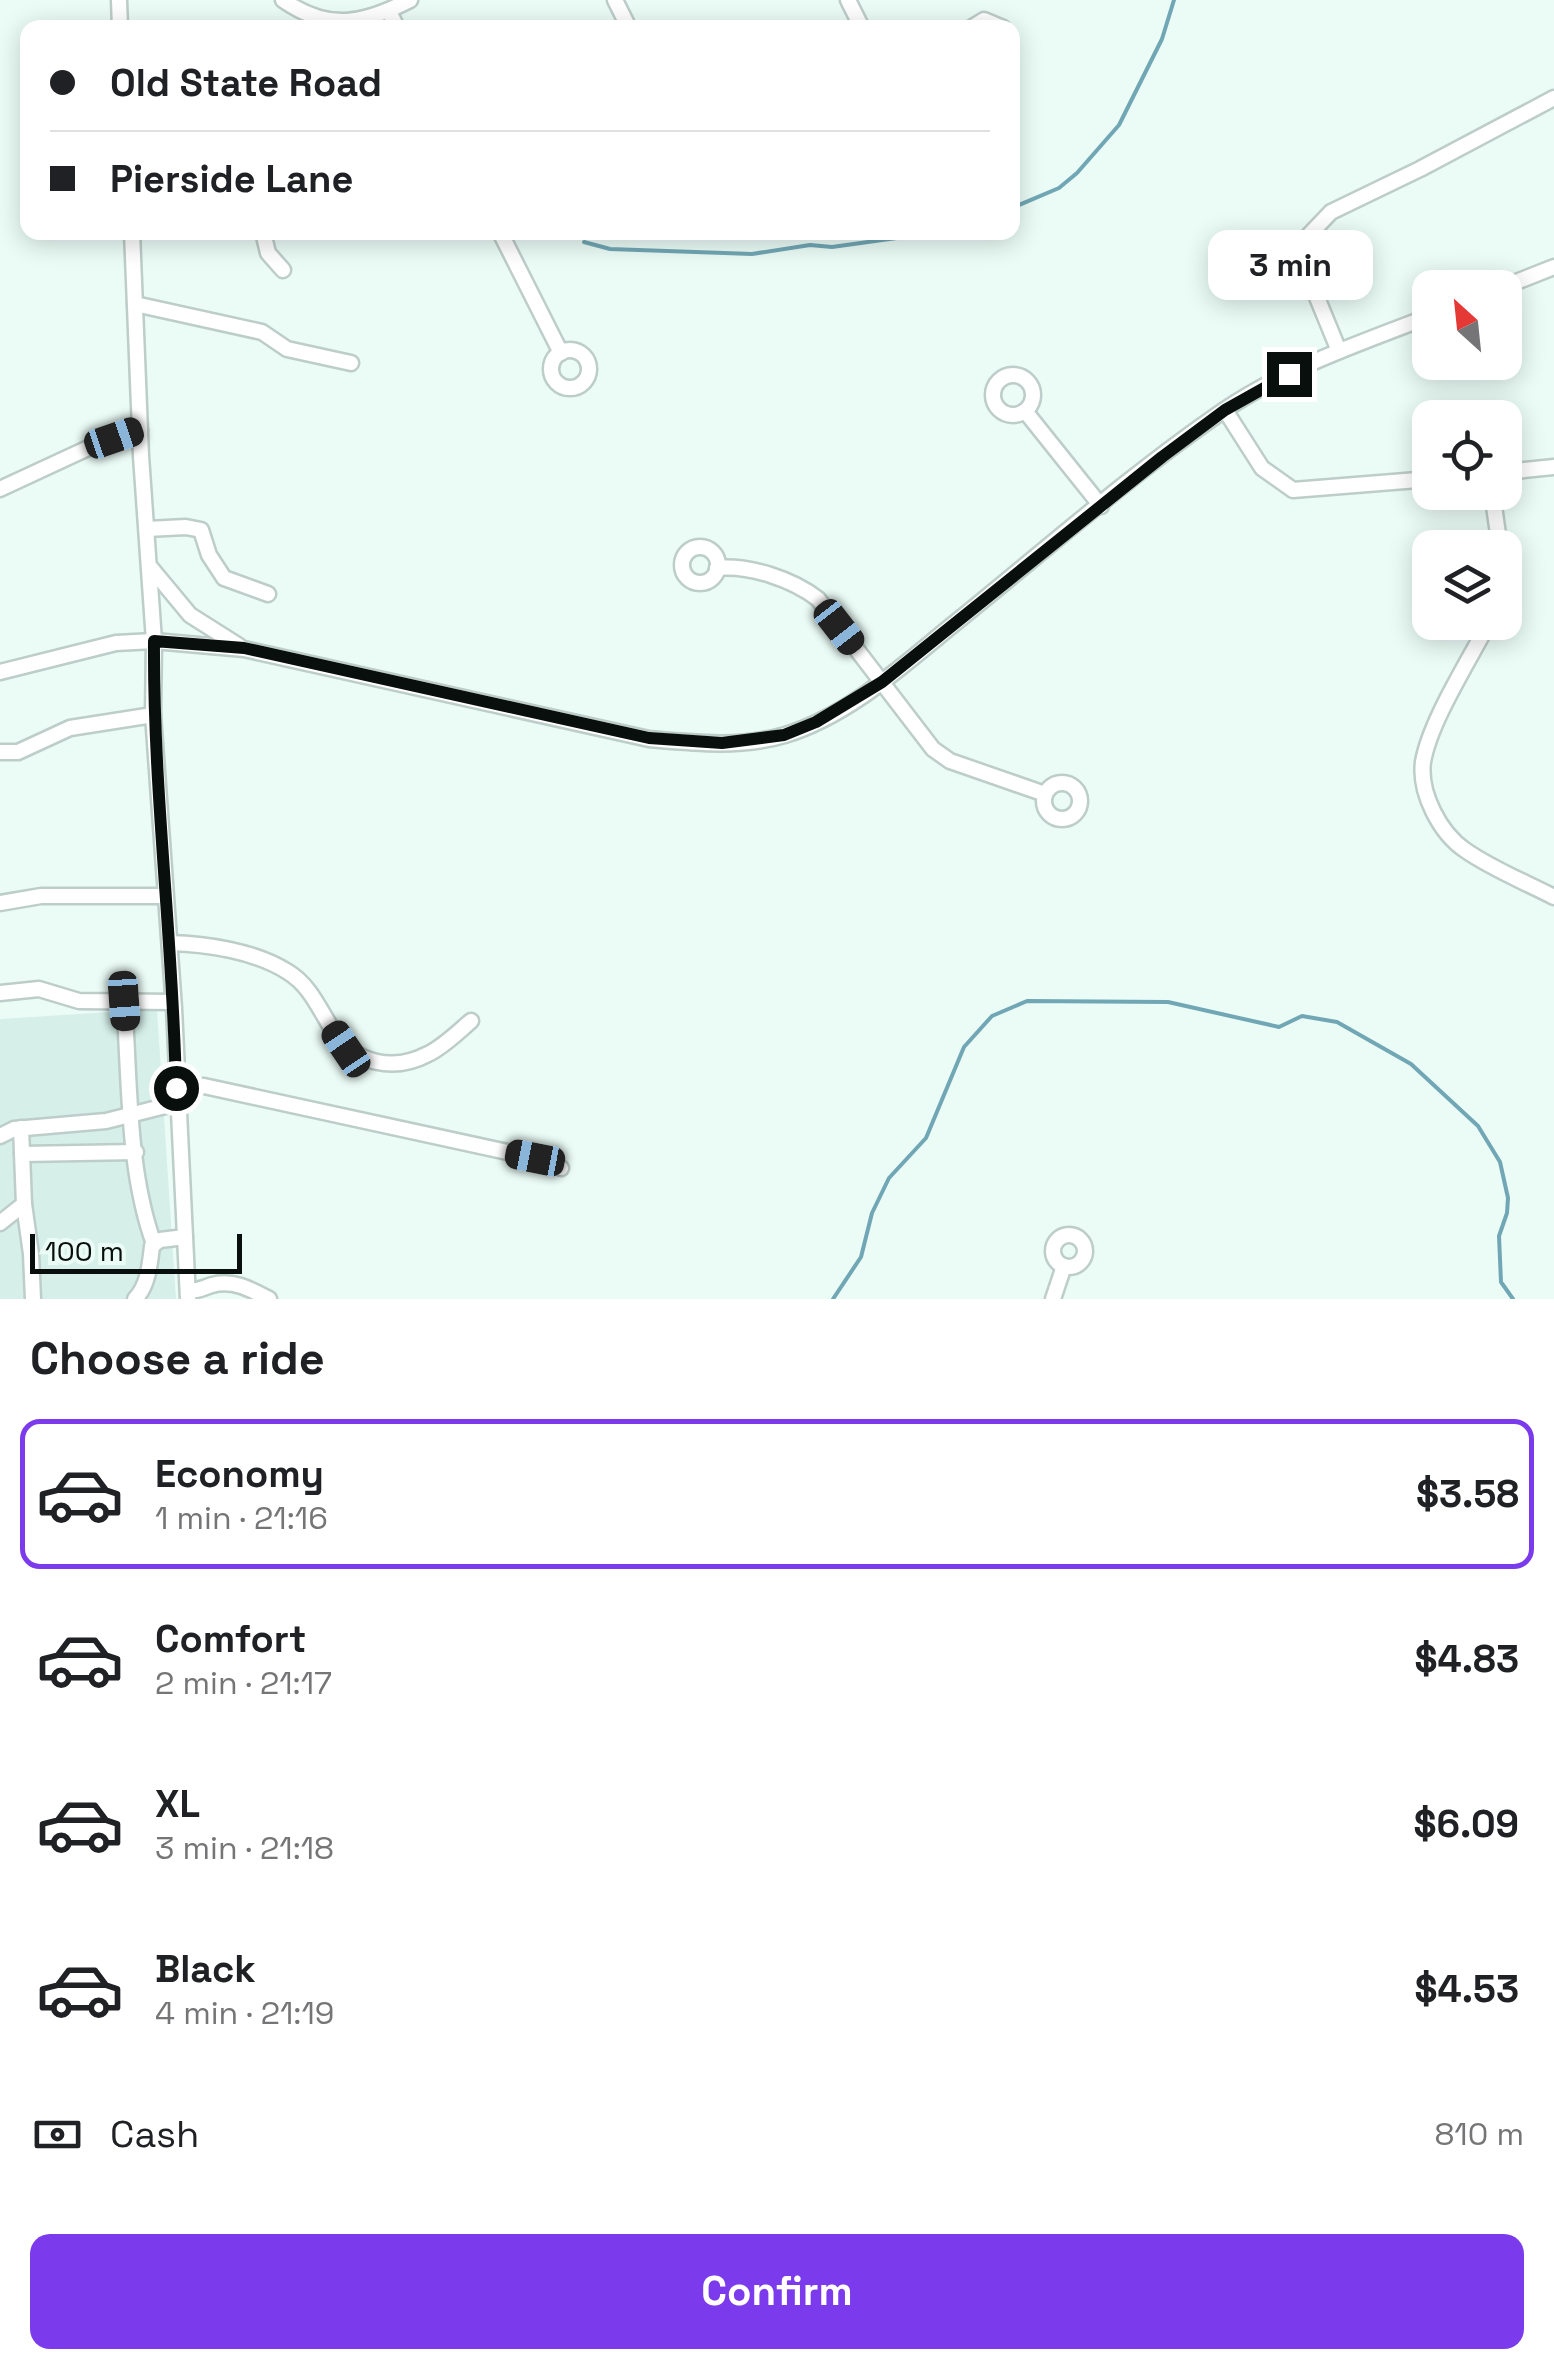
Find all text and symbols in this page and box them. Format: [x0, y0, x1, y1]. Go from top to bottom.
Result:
text: Old State Road [110, 59, 382, 107]
text: Pierside Lane [110, 155, 353, 203]
callout: 3 min [1206, 229, 1372, 299]
text: 3 min [1249, 245, 1332, 285]
north arrow [1412, 270, 1522, 380]
map controls [1412, 270, 1522, 640]
route end [1267, 352, 1312, 397]
button: locate [1412, 400, 1522, 510]
car [81, 414, 147, 462]
button: layers [1412, 530, 1522, 640]
car [809, 594, 869, 660]
car [107, 970, 141, 1032]
car [317, 1016, 375, 1082]
route start [154, 1066, 199, 1111]
car [503, 1138, 567, 1178]
scale bar [30, 1229, 242, 1274]
text: 100 m [45, 1233, 124, 1269]
text: Choose a ride [30, 1330, 325, 1387]
icon: car [35, 1449, 125, 1539]
text: Economy [155, 1450, 324, 1498]
text: $3.58 [1416, 1470, 1519, 1518]
text: 1 min · 21:16 [155, 1498, 328, 1538]
icon: car [35, 1614, 125, 1704]
text: Comfort [155, 1615, 306, 1663]
text: $4.83 [1415, 1635, 1519, 1683]
text: 2 min · 21:17 [155, 1663, 332, 1703]
icon: car [35, 1779, 125, 1869]
text: XL [155, 1780, 200, 1828]
text: $6.09 [1414, 1800, 1519, 1848]
text: 3 min · 21:18 [155, 1828, 334, 1868]
icon: car [35, 1944, 125, 2034]
text: Black [155, 1945, 256, 1993]
text: $4.53 [1415, 1965, 1519, 2013]
text: 4 min · 21:19 [155, 1993, 334, 2033]
icon: cash [30, 2107, 85, 2162]
text: Cash [110, 2110, 199, 2158]
text: 810 m [1434, 2114, 1524, 2154]
button: Confirm [30, 2234, 1524, 2349]

